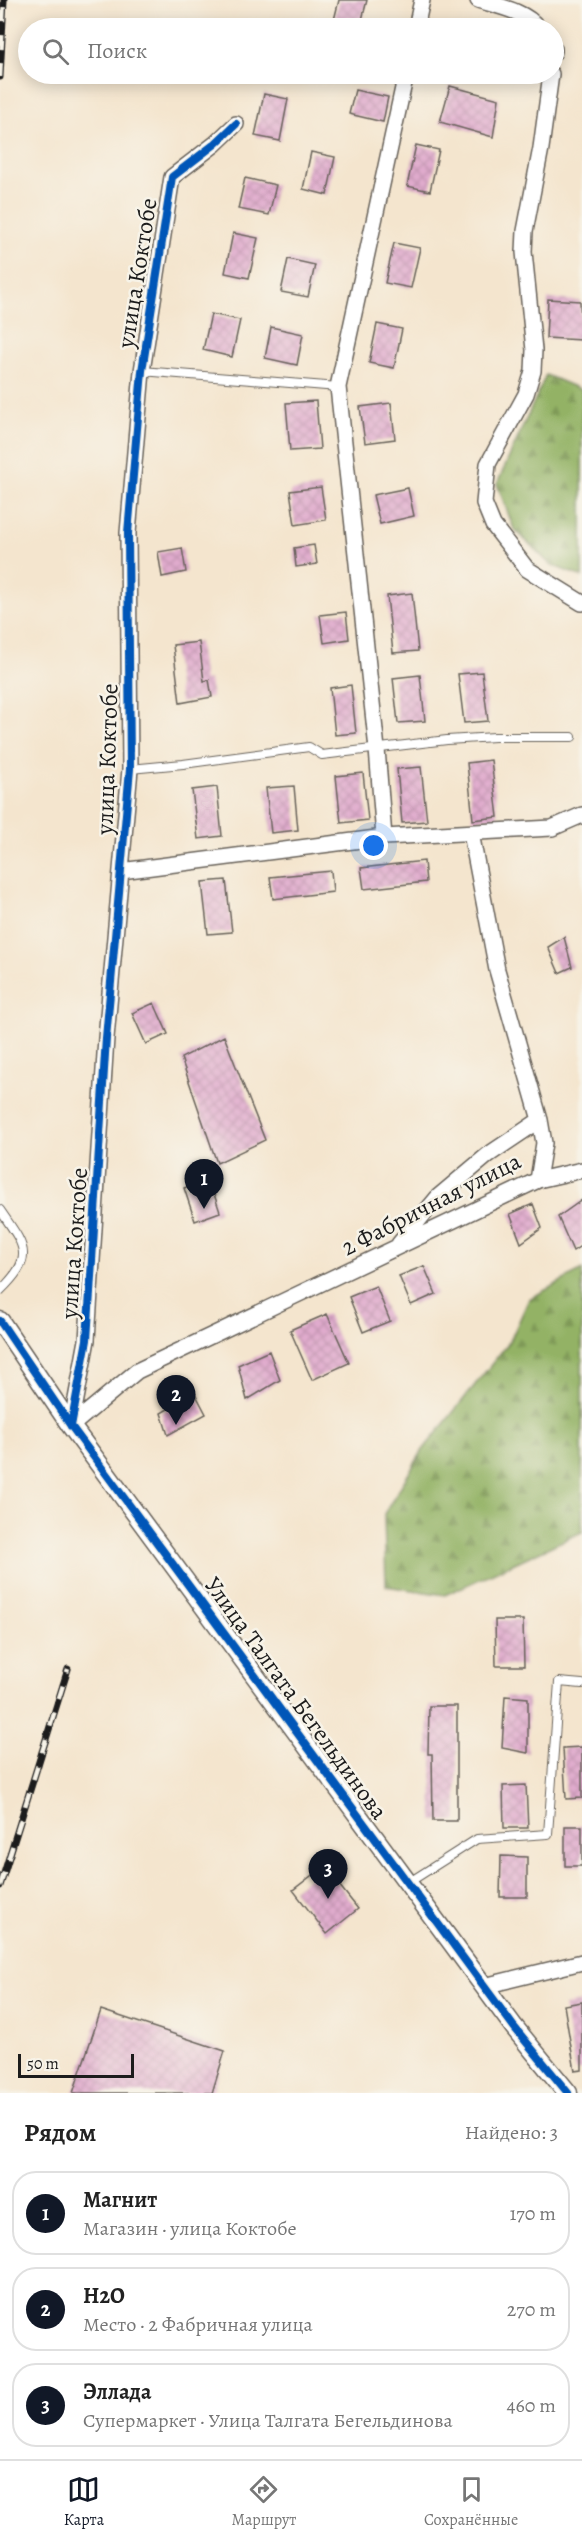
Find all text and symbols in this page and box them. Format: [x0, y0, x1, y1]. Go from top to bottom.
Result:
search box [18, 18, 564, 84]
icon: search [39, 35, 72, 68]
text: Поиск [87, 36, 147, 66]
street label: улица Коктобе [109, 196, 165, 351]
street label: улица Коктобе [88, 683, 126, 836]
your location [359, 831, 388, 860]
street label: 2 Фабричная улица [336, 1145, 526, 1263]
pin: 1 [184, 1160, 224, 1209]
street label: улица Коктобе [53, 1166, 95, 1321]
pin: 2 [156, 1376, 195, 1425]
street label: Улица Талгата Бегельдинова [197, 1570, 395, 1826]
pin: 3 [308, 1850, 348, 1899]
scale bar [18, 2051, 134, 2078]
text: 50 m [27, 2053, 59, 2075]
text: Рядом [24, 2115, 96, 2150]
text: Найдено: 3 [465, 2119, 558, 2146]
text: Магнит [83, 2185, 157, 2215]
text: 1 [42, 2200, 49, 2227]
text: 170 m [510, 2200, 556, 2227]
text: Магазин · улица Коктобе [83, 2215, 297, 2242]
text: H2O [83, 2281, 125, 2311]
text: 2 [41, 2296, 50, 2323]
text: 270 m [507, 2296, 556, 2323]
text: Место · 2 Фабричная улица [83, 2311, 313, 2338]
text: Эллада [83, 2377, 151, 2407]
text: 3 [41, 2392, 50, 2419]
text: 460 m [506, 2392, 556, 2419]
text: Супермаркет · Улица Талгата Бегельдинова [83, 2407, 453, 2434]
tab: Карта [64, 2473, 104, 2531]
tab: Маршрут [232, 2473, 296, 2531]
tab: Сохранённые [424, 2473, 518, 2531]

